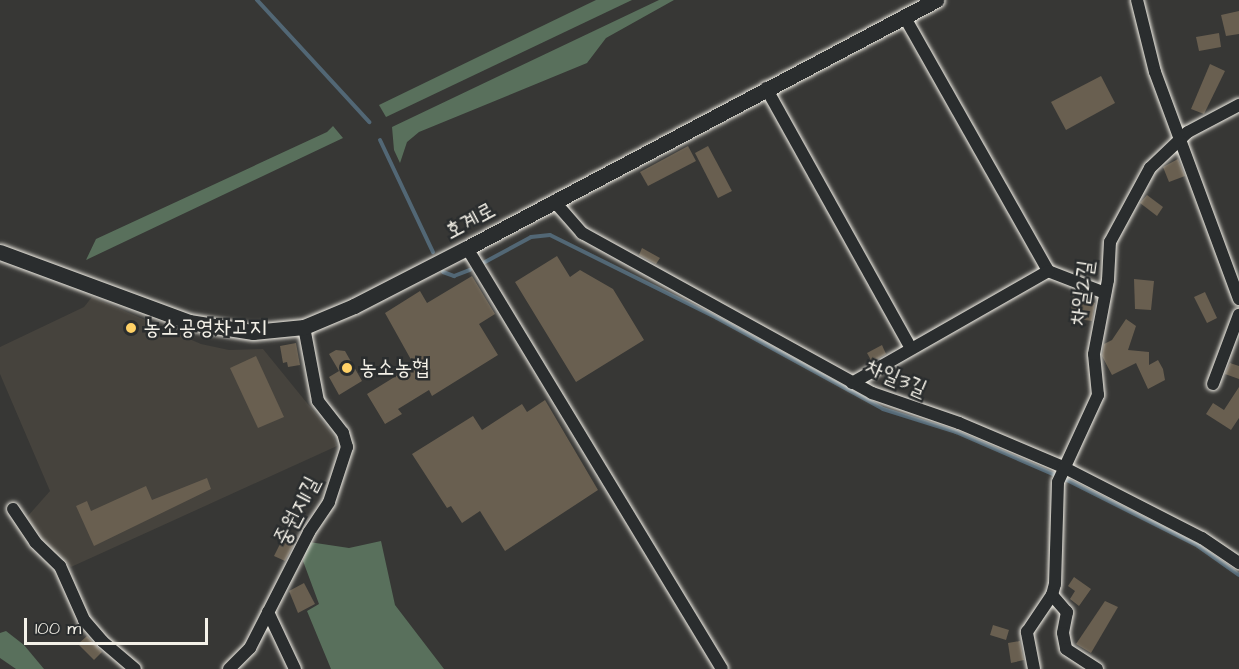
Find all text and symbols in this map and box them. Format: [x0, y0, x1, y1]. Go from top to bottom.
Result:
street label: 호계로 [440, 197, 500, 245]
street label: 차일2길 [1064, 259, 1100, 327]
place label: 농소공영차고지 [143, 315, 267, 341]
marker: 농소공영차고지 [124, 321, 138, 335]
street label: 차일3길 [861, 353, 931, 403]
place label: 농소농협 [359, 355, 430, 381]
marker: 농소농협 [340, 361, 354, 375]
street label: 중원지1길 [269, 472, 325, 550]
scale bar [27, 606, 212, 644]
text: 100 m [35, 616, 81, 641]

